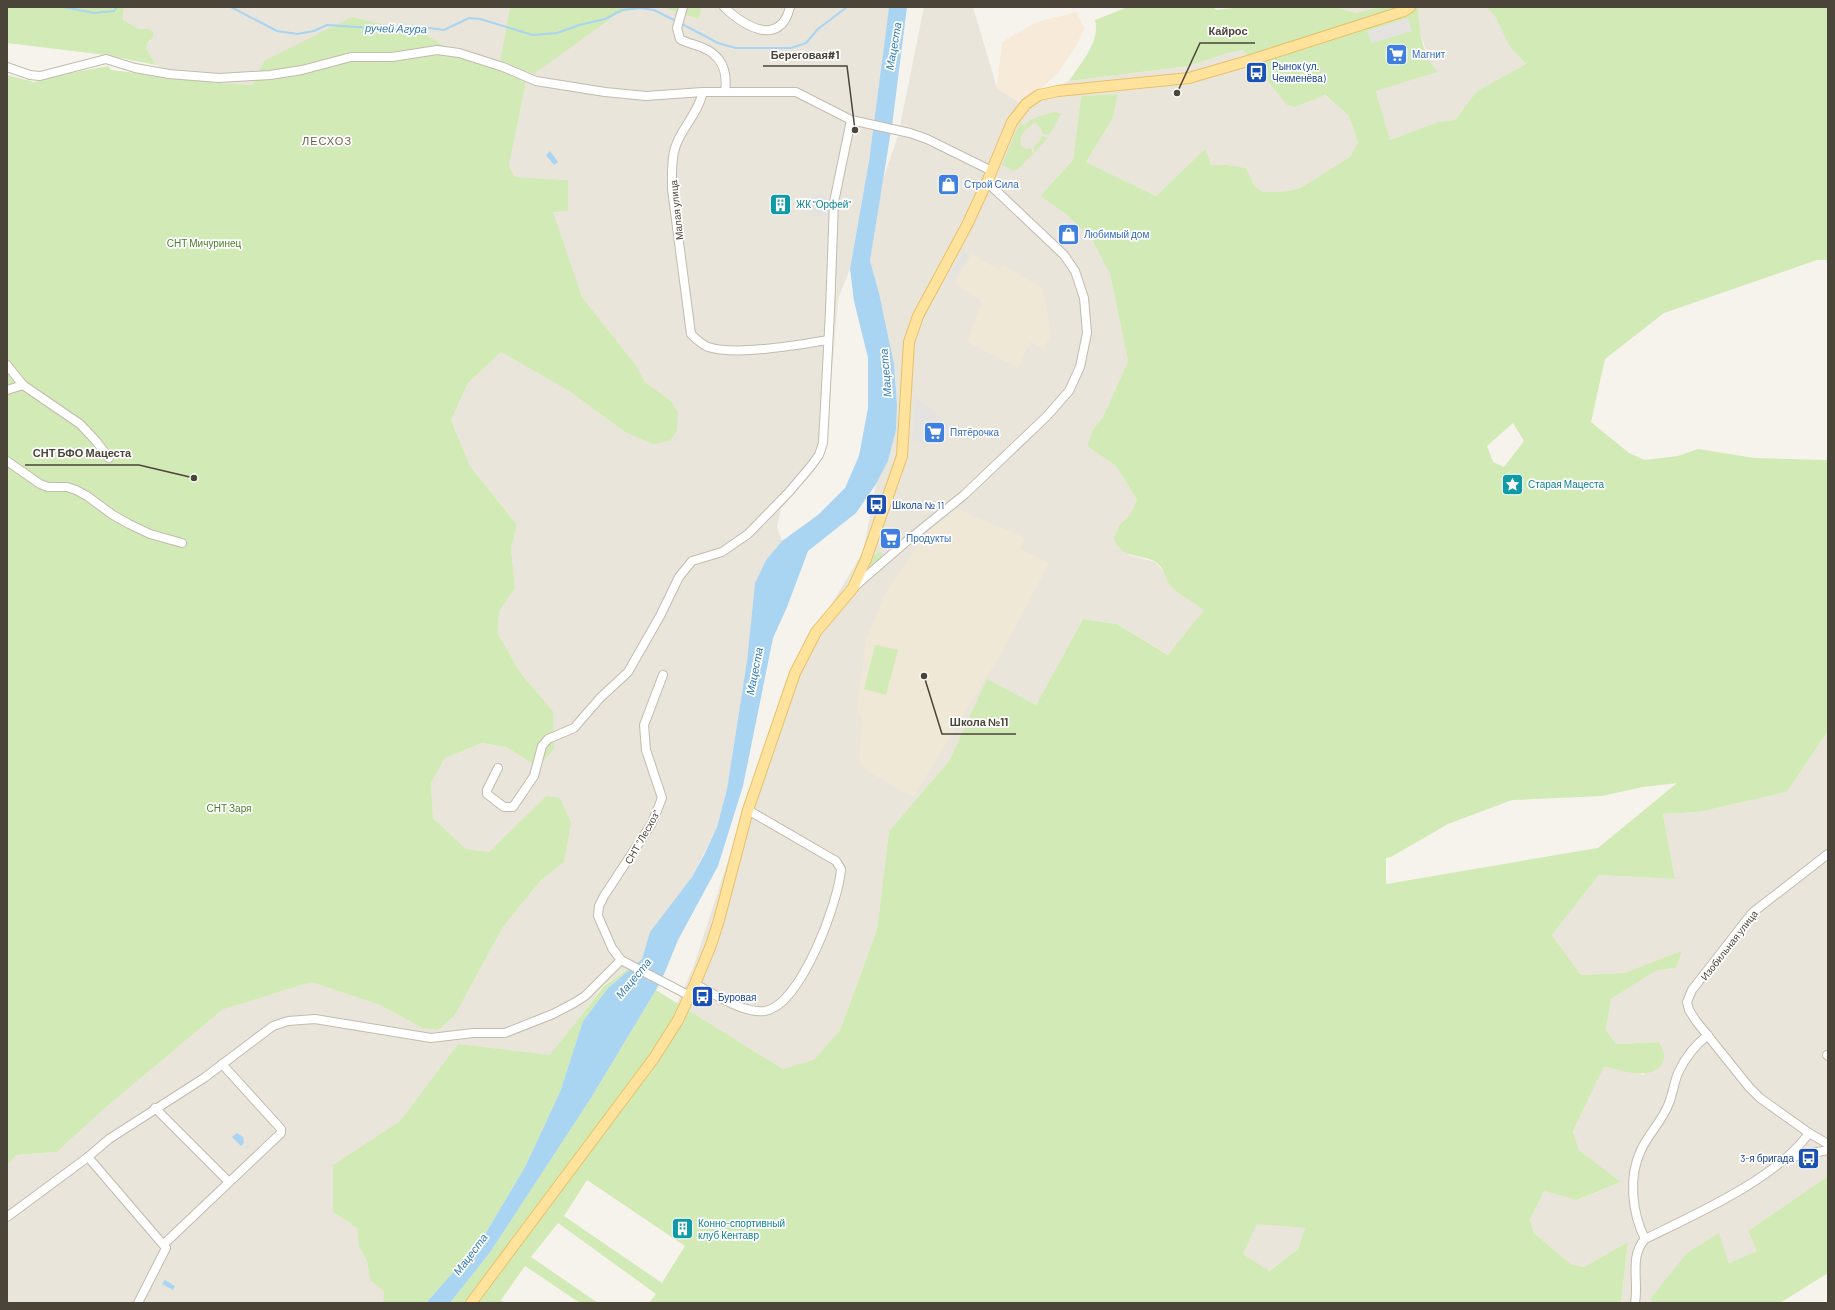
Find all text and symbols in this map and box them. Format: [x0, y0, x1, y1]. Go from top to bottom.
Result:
callout: Кайрос [1200, 20, 1255, 43]
water label: ручей Агура [364, 21, 427, 35]
water label: Мацеста [882, 21, 904, 71]
text: Кайрос [1208, 24, 1248, 37]
supermarket icon: Магнит [1384, 41, 1410, 67]
callout: Береговая#1 [763, 43, 847, 66]
text: Береговая#1 [771, 48, 839, 61]
place label: Магнит [1412, 48, 1446, 60]
bus stop icon: Рынок (ул. Чекменёва) [1244, 59, 1270, 85]
place label: Рынок (ул. Чекменёва) [1272, 60, 1326, 84]
district label: ЛЕСХОЗ [302, 134, 352, 147]
shop icon: Строй Сила [935, 171, 961, 197]
place label: Строй Сила [964, 178, 1019, 190]
street label: Малая улица [667, 179, 685, 241]
building icon: ЖК "Орфей" [767, 191, 793, 217]
place label: ЖК "Орфей" [796, 198, 851, 210]
shop icon: Любимый дом [1056, 221, 1082, 247]
place label: Любимый дом [1084, 228, 1149, 240]
park label: СНТ Мичуринец [167, 237, 242, 249]
water label: Мацеста [876, 348, 894, 398]
supermarket icon: Пятёрочка [921, 419, 947, 445]
place label: Пятёрочка [950, 426, 999, 438]
callout: СНТ БФО Мацеста [25, 442, 139, 465]
text: СНТ БФО Мацеста [33, 446, 132, 459]
place icon: Старая Мацеста [1500, 471, 1526, 497]
place label: Старая Мацеста [1528, 478, 1604, 490]
bus stop icon: Школа № 11 [863, 492, 889, 518]
place label: Школа № 11 [892, 499, 944, 511]
supermarket icon: Продукты [877, 525, 903, 551]
place label: Продукты [906, 532, 951, 544]
water label: Мацеста [743, 646, 765, 696]
callout: Школа №11 [942, 711, 1016, 734]
text: Школа №11 [950, 715, 1008, 728]
park label: СНТ Заря [206, 802, 252, 814]
street label: СНТ "Лесхоз" [622, 808, 662, 866]
street label: Изобильная улица [1698, 907, 1760, 982]
water label: Мацеста [612, 955, 654, 1001]
bus stop icon: Буровая [689, 984, 715, 1010]
place label: Буровая [718, 991, 757, 1003]
bus stop icon: 3-я бригада [1796, 1145, 1822, 1171]
place label: 3-я бригада [1740, 1152, 1794, 1164]
building icon: Конно-спортивный клуб Кентавр [670, 1216, 696, 1242]
place label: Конно-спортивный клуб Кентавр [698, 1217, 785, 1241]
water label: Мацеста [450, 1231, 490, 1277]

